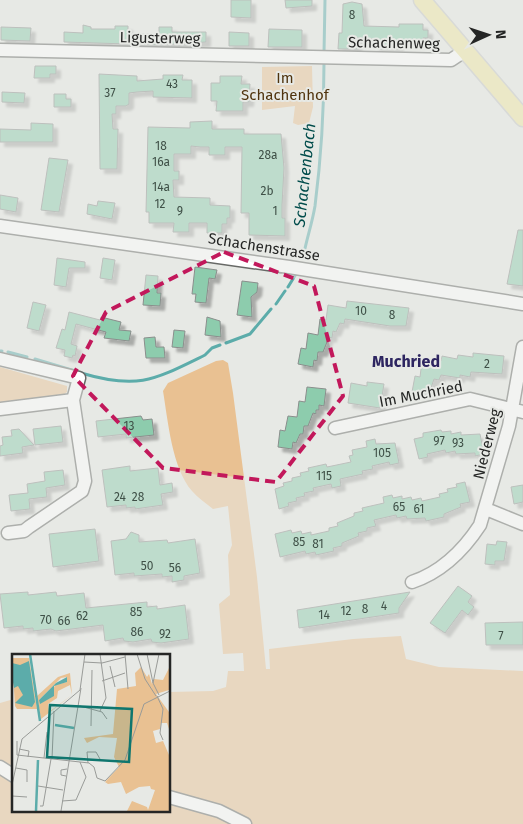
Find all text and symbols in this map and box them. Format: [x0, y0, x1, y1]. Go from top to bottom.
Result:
house number: 8 [349, 8, 356, 22]
north arrow [463, 10, 513, 60]
street label: Ligusterweg [119, 28, 201, 48]
text: N [492, 29, 509, 39]
street label: Schachenweg [348, 33, 440, 53]
park label: Im Schachenhof [241, 69, 330, 104]
house number: 43 [166, 77, 178, 91]
house number: 37 [104, 86, 116, 100]
water label: Schachenbach [289, 122, 319, 229]
house number: 18 [155, 139, 167, 153]
house number: 28a [258, 148, 278, 162]
house number: 16a [152, 155, 170, 169]
house number: 14a [152, 180, 170, 194]
house number: 2b [260, 184, 274, 198]
house number: 12 [154, 197, 166, 211]
house number: 9 [177, 204, 183, 218]
house number: 1 [272, 204, 278, 218]
street label: Schachenstrasse [207, 229, 321, 265]
house number: 10 [355, 304, 367, 318]
house number: 8 [389, 308, 396, 322]
district label: Muchried [372, 352, 440, 371]
house number: 2 [484, 357, 490, 371]
street label: Im Muchried [378, 377, 464, 411]
street label: Niederweg [470, 407, 505, 481]
house number: 13 [123, 419, 135, 433]
house number: 97 [433, 434, 445, 448]
house number: 93 [452, 436, 464, 450]
house number: 105 [373, 446, 391, 460]
house number: 115 [316, 469, 332, 483]
house number: 24 [114, 490, 127, 504]
house number: 28 [132, 490, 145, 504]
house number: 65 [393, 500, 405, 514]
house number: 61 [413, 502, 425, 516]
house number: 85 [293, 535, 305, 549]
house number: 81 [312, 537, 324, 551]
house number: 50 [141, 559, 154, 573]
house number: 56 [169, 561, 181, 575]
house number: 4 [381, 599, 388, 613]
house number: 8 [362, 602, 369, 616]
house number: 12 [340, 604, 352, 618]
house number: 85 [130, 605, 142, 619]
house number: 14 [318, 608, 330, 622]
house number: 62 [76, 609, 88, 623]
house number: 70 [40, 613, 52, 627]
house number: 66 [58, 614, 70, 628]
house number: 86 [130, 625, 144, 639]
house number: 92 [159, 627, 171, 641]
house number: 7 [498, 629, 504, 643]
inset map [12, 654, 170, 812]

